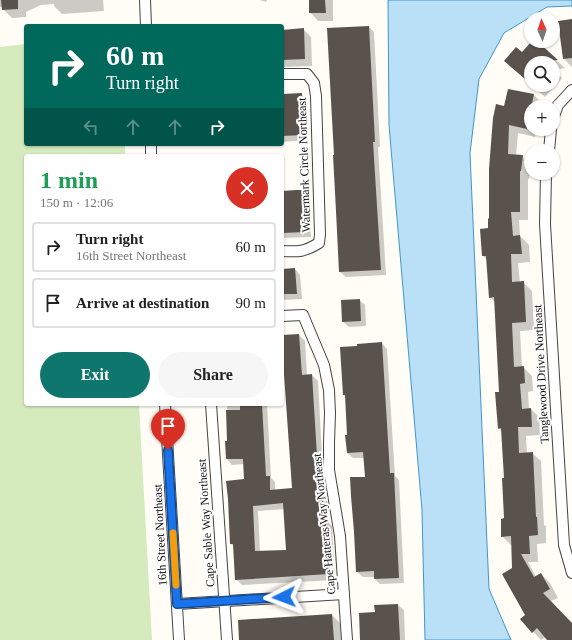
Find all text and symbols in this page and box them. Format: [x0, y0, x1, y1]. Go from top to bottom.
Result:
north arrow [524, 12, 560, 48]
map controls [524, 12, 560, 180]
icon: right [40, 40, 92, 92]
text: 60 m [106, 40, 164, 71]
button: search [524, 56, 560, 92]
text: Turn right [106, 73, 179, 93]
street label: Watermark Circle Northeast [295, 97, 313, 233]
button: + [524, 100, 560, 136]
icon: left [80, 116, 102, 138]
icon: ahead [122, 116, 144, 138]
icon: ahead [164, 116, 186, 138]
icon: right [206, 116, 228, 138]
button: − [524, 144, 560, 180]
text: 1 min [40, 167, 98, 193]
button: close [226, 167, 268, 209]
text: 150 m · 12:06 [40, 195, 113, 210]
text: Turn right [76, 231, 143, 247]
icon: right [42, 236, 64, 258]
text: 60 m [236, 239, 266, 255]
text: 16th Street Northeast [76, 248, 186, 263]
icon: arrive [42, 292, 64, 314]
text: Arrive at destination [76, 295, 209, 311]
text: 90 m [236, 295, 266, 311]
street label: Tanglewood Drive Northeast [530, 304, 552, 444]
button: Exit [40, 352, 150, 398]
button: Share [158, 352, 268, 398]
pin [151, 409, 185, 450]
icon: arrive [157, 415, 179, 437]
street label: Cape Hatteras Way Northeast [310, 452, 338, 595]
street label: Cape Sable Way Northeast [194, 458, 217, 588]
street label: 16th Street Northeast [150, 483, 170, 586]
position arrow [263, 576, 305, 618]

